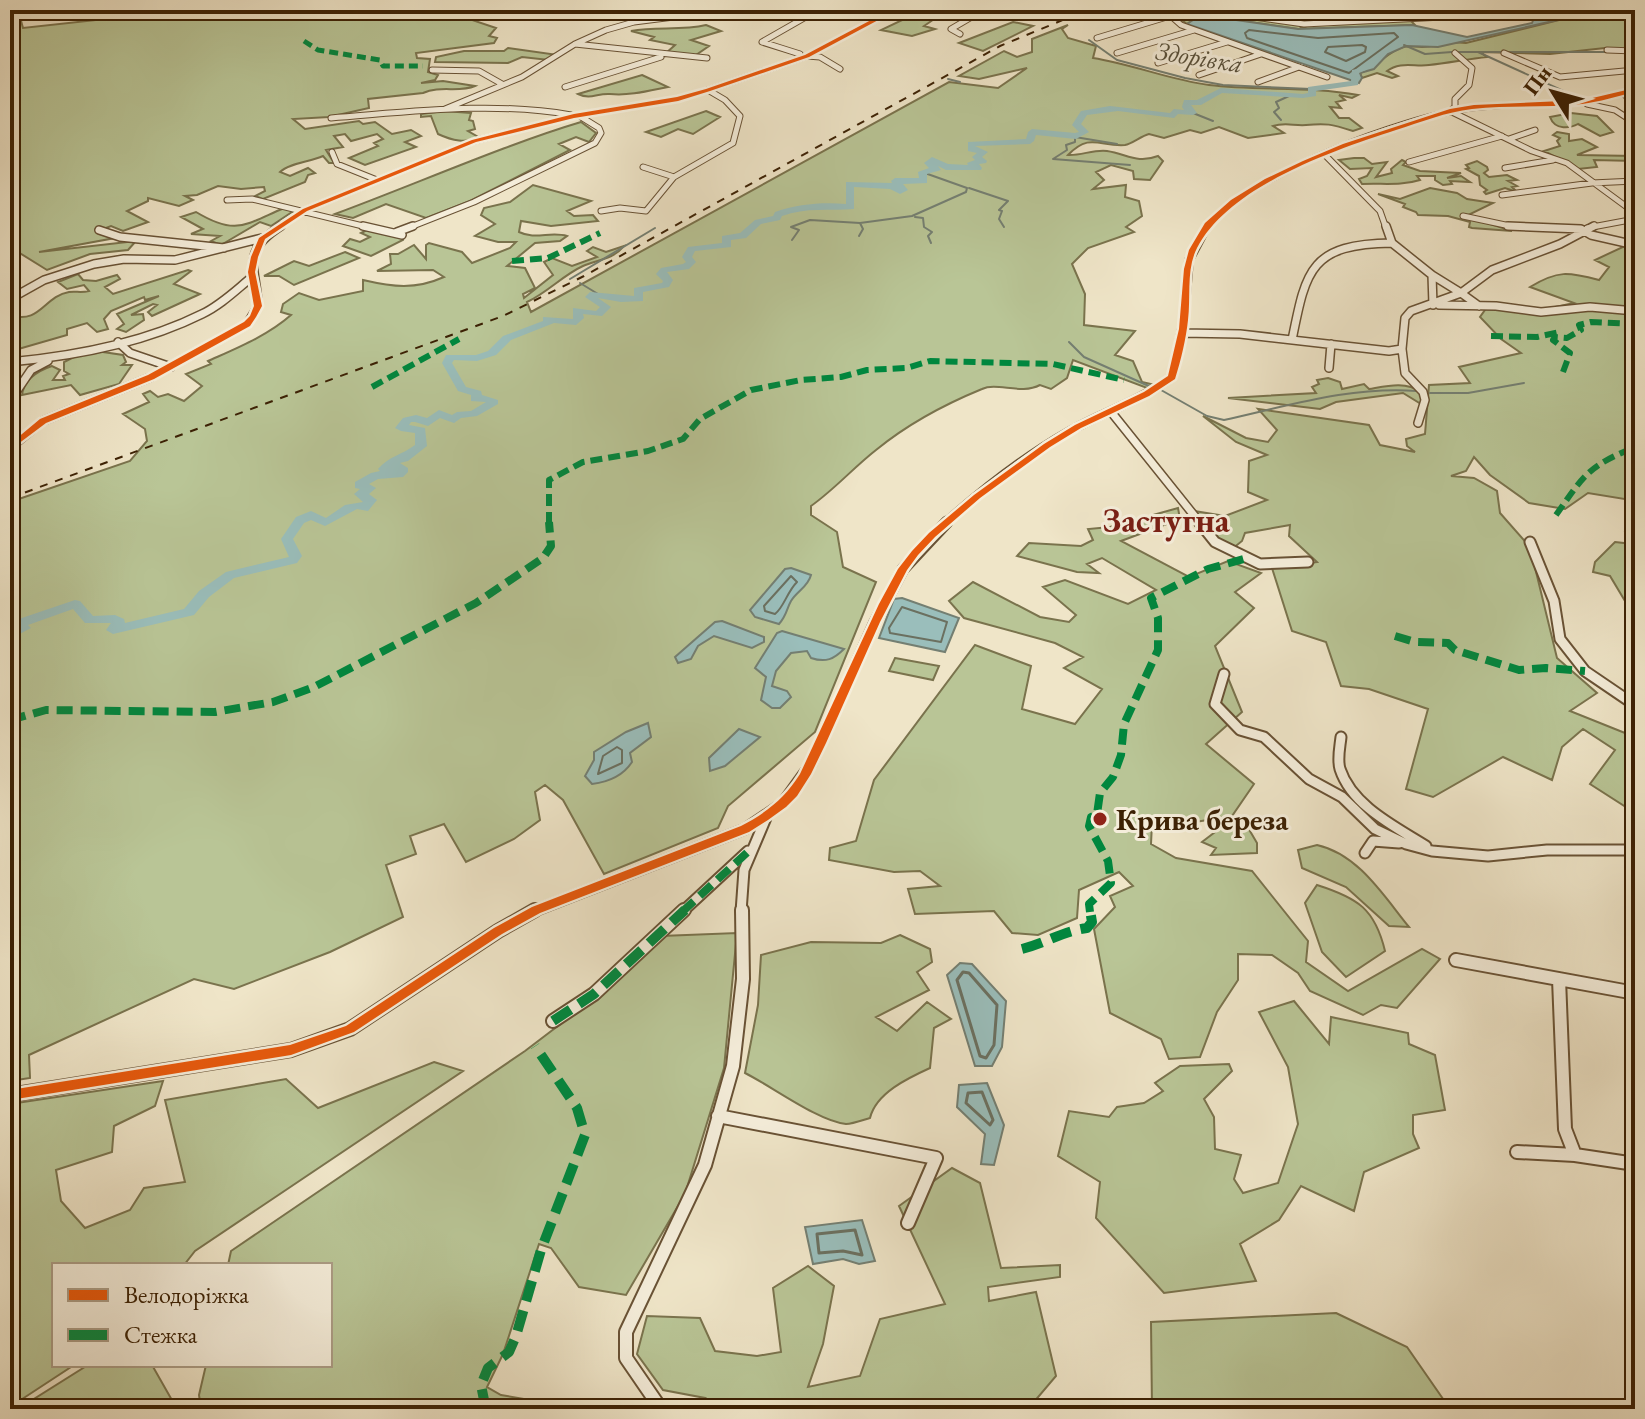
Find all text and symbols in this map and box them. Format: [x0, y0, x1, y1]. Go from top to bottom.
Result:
water label: Здорівка [1153, 33, 1245, 81]
north arrow [1513, 52, 1593, 132]
text: Пн [1517, 59, 1558, 101]
district label: Застугна [1102, 498, 1231, 542]
place label: Крива береза [1116, 800, 1289, 839]
marker: Крива береза [1091, 810, 1109, 828]
legend [52, 1263, 332, 1367]
text: Велодоріжка [124, 1279, 249, 1310]
text: Стежка [124, 1319, 198, 1350]

